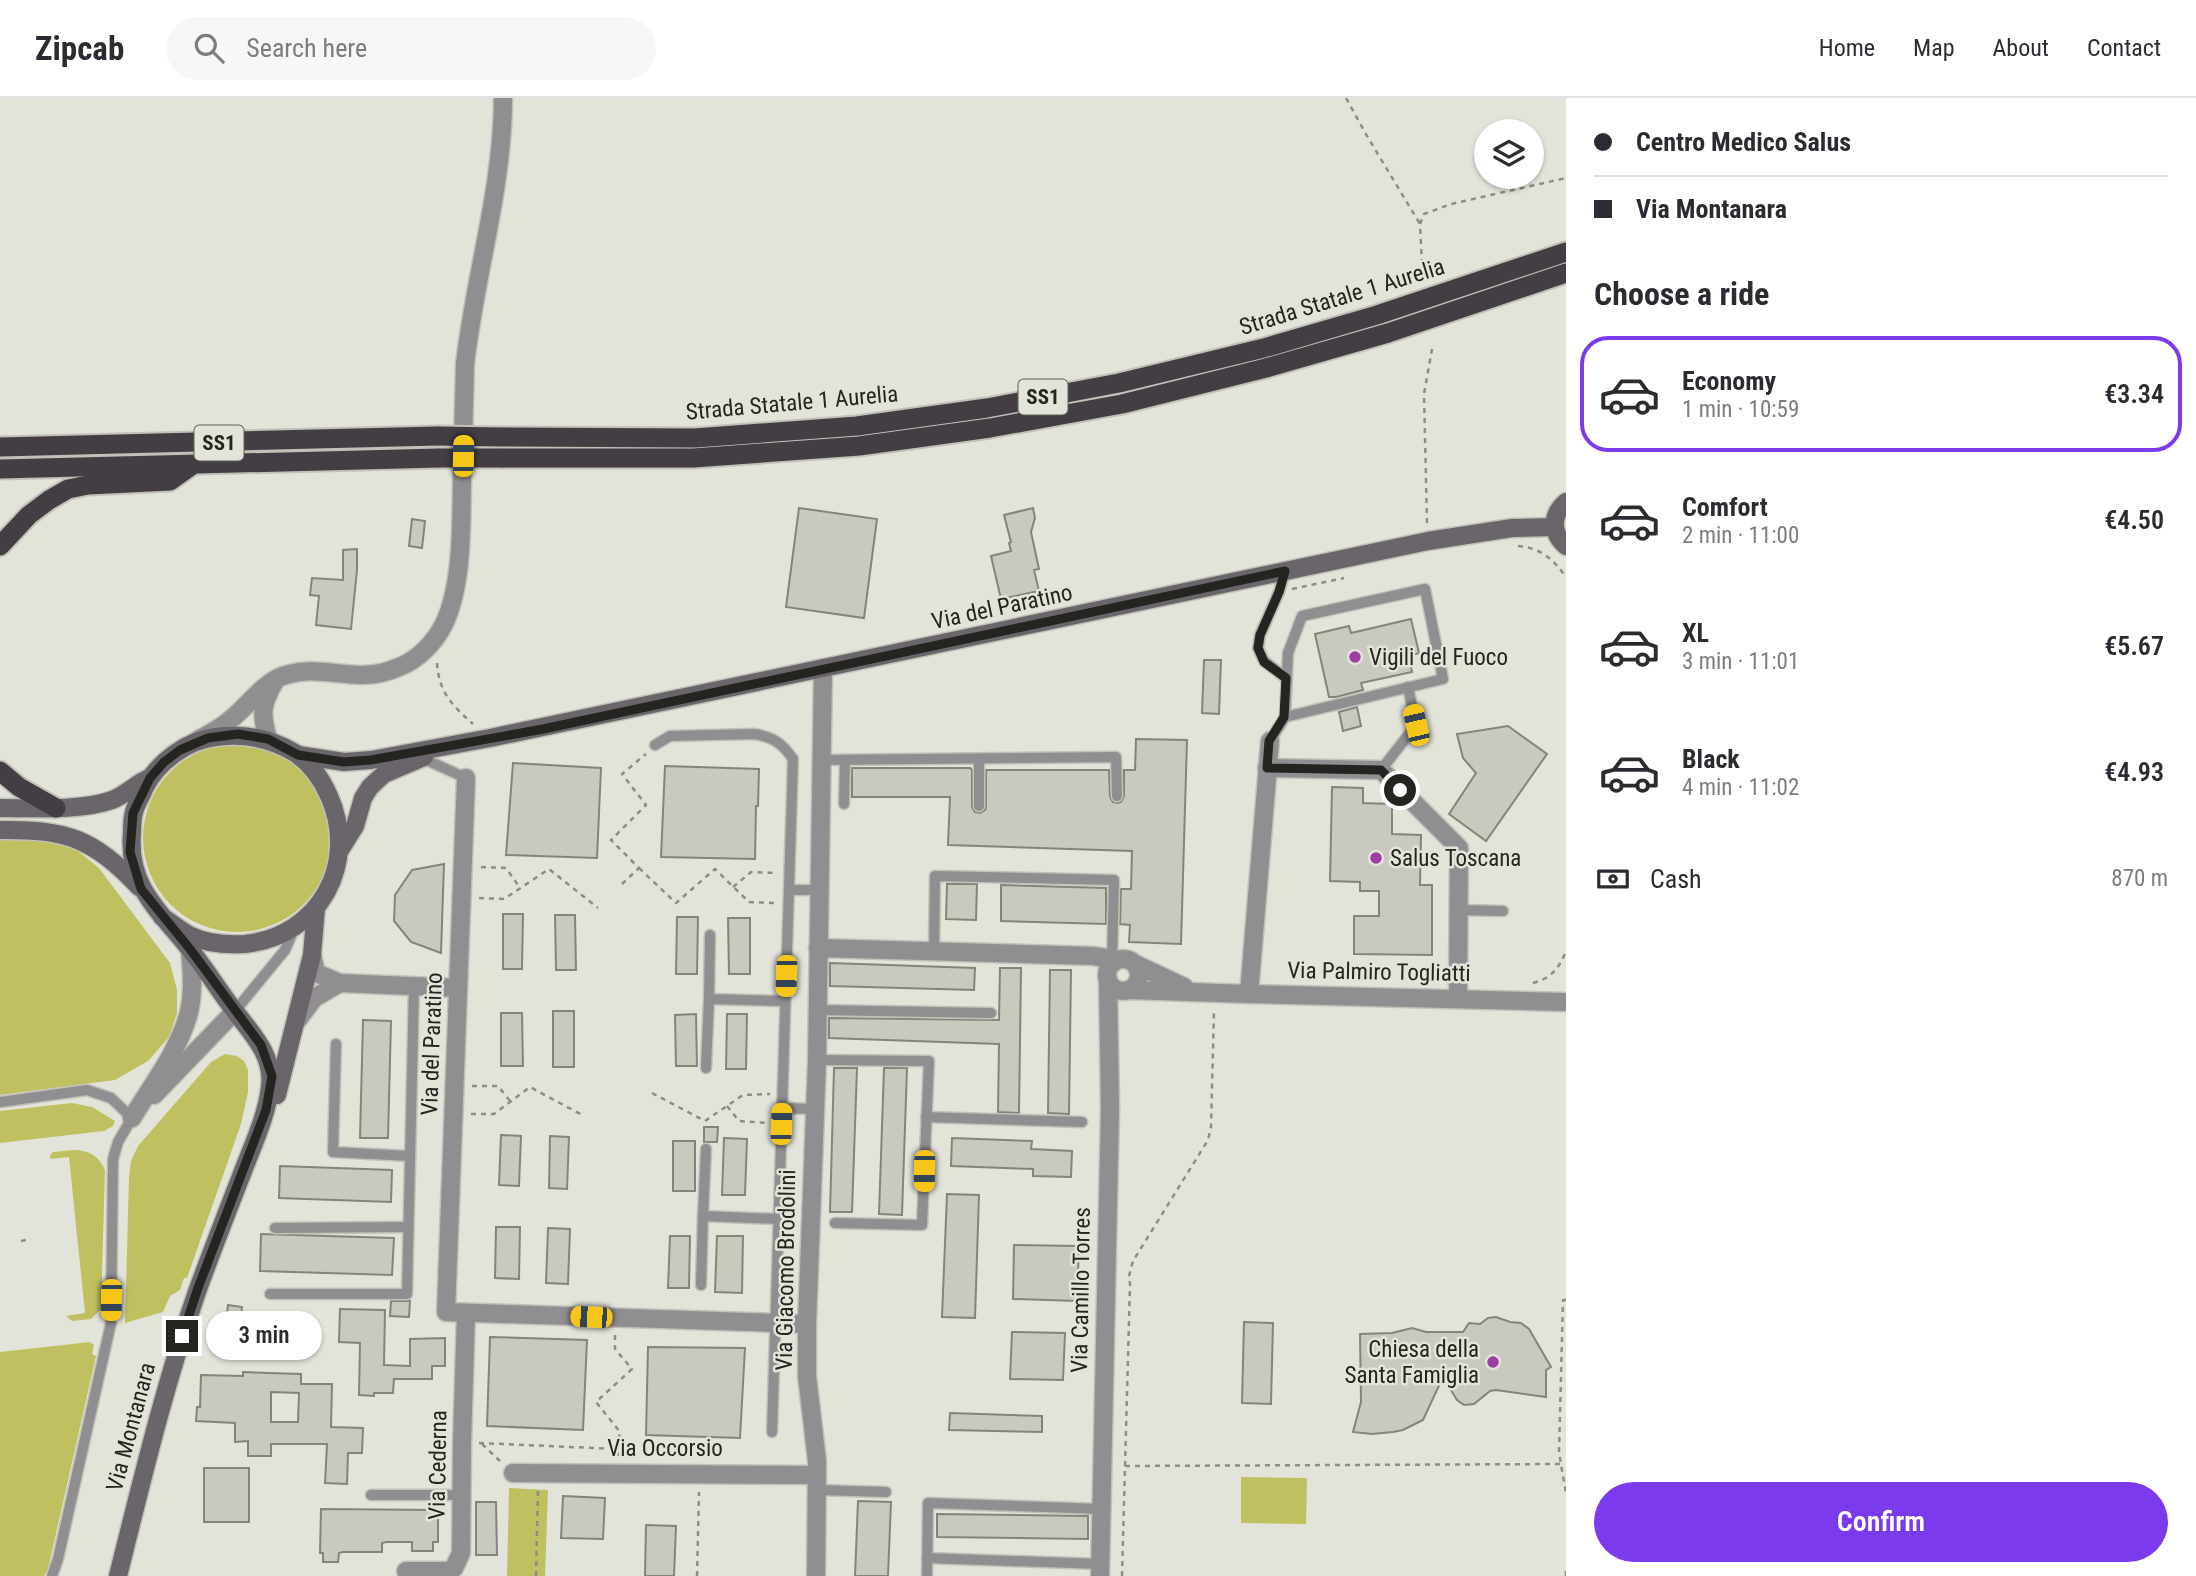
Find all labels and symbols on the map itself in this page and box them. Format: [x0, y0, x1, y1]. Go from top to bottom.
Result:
street label: Strada Statale 1 Aurelia [1236, 253, 1448, 341]
street label: Strada Statale 1 Aurelia [685, 380, 899, 426]
road number: SS1 [1018, 380, 1068, 414]
road number: SS1 [194, 426, 244, 460]
car [453, 435, 474, 477]
street label: Via del Paratino [929, 579, 1075, 635]
place label: Vigili del Fuoco [1369, 644, 1508, 671]
marker: Vigili del Fuoco [1347, 649, 1363, 665]
car [1402, 702, 1431, 748]
route start [1384, 774, 1416, 806]
place label: Salus Toscana [1390, 845, 1521, 872]
marker: Salus Toscana [1368, 850, 1384, 866]
car [775, 955, 798, 997]
street label: Via Palmiro Togliatti [1287, 957, 1471, 987]
street label: Via del Paratino [416, 972, 448, 1116]
car [770, 1103, 793, 1145]
car [914, 1150, 935, 1192]
street label: Via Giacomo Brodolini [771, 1169, 801, 1371]
street label: Via Camillo Torres [1066, 1207, 1096, 1373]
car [101, 1279, 122, 1321]
car [570, 1306, 613, 1328]
callout: 3 min [206, 1312, 322, 1360]
route end [166, 1320, 198, 1352]
place label: Chiesa della Santa Famiglia [1345, 1336, 1479, 1389]
marker: Chiesa della Santa Famiglia [1485, 1354, 1501, 1370]
street label: Via Montanara [101, 1360, 161, 1494]
street label: Via Cederna [424, 1410, 452, 1520]
street label: Via Occorsio [607, 1435, 723, 1462]

